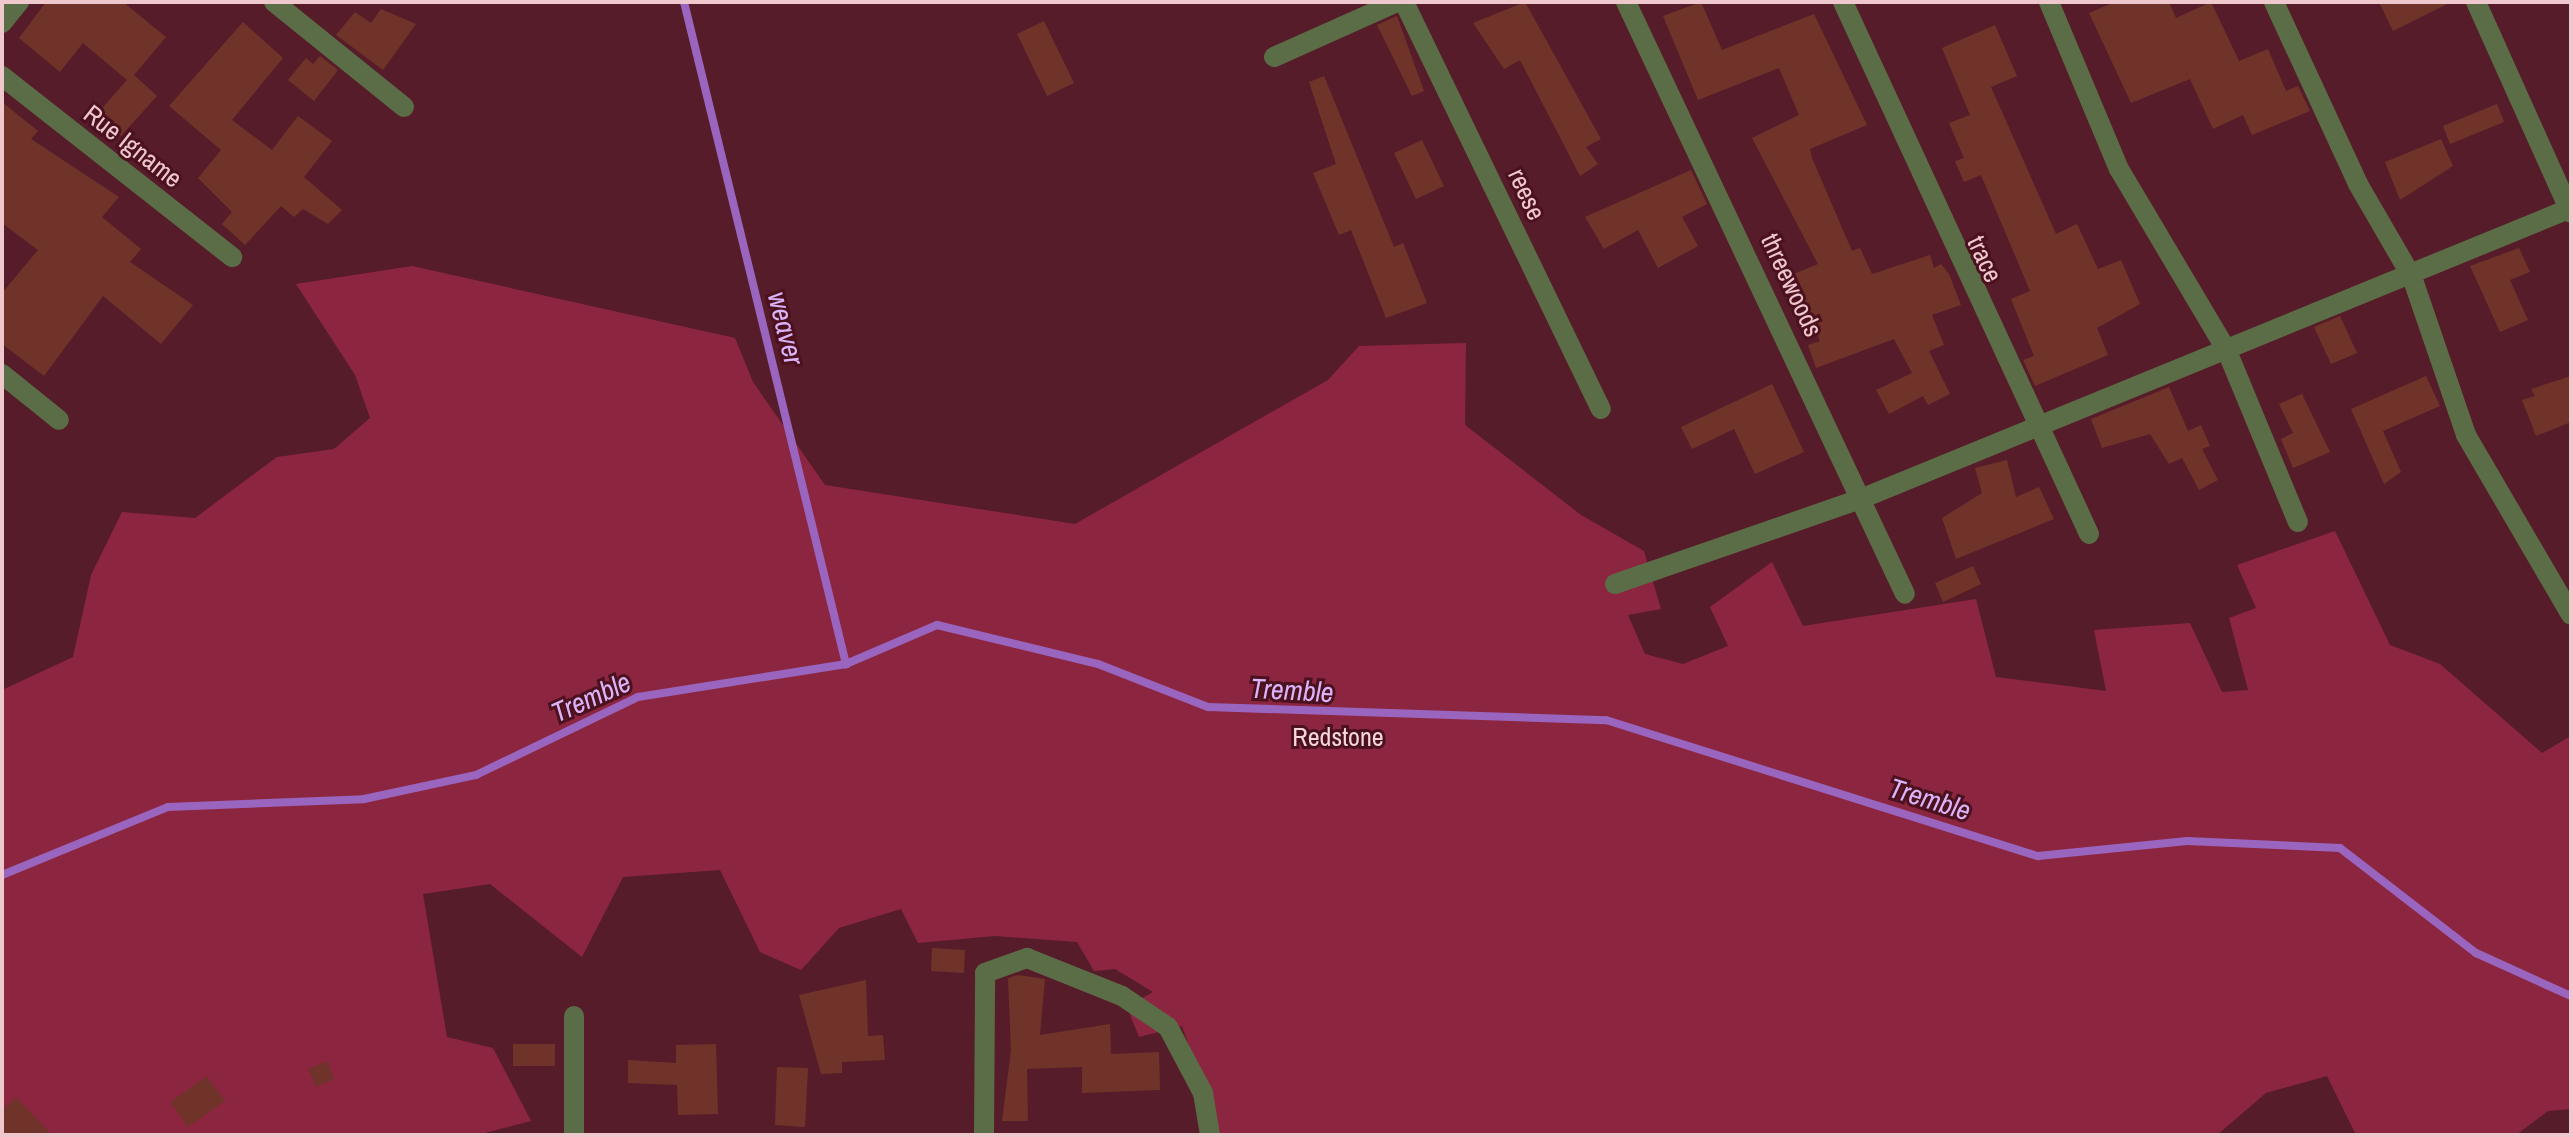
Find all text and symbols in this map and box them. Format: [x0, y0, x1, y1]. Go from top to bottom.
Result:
street label: Rue Igname [78, 98, 188, 194]
street label: reese [1502, 163, 1552, 225]
street label: threewoods [1755, 228, 1829, 342]
street label: trace [1961, 231, 2009, 287]
water label: weaver [761, 288, 811, 368]
water label: Tremble [546, 665, 636, 729]
water label: Tremble [1250, 671, 1334, 709]
park label: Redstone [1292, 721, 1384, 753]
water label: Tremble [1885, 771, 1975, 827]

